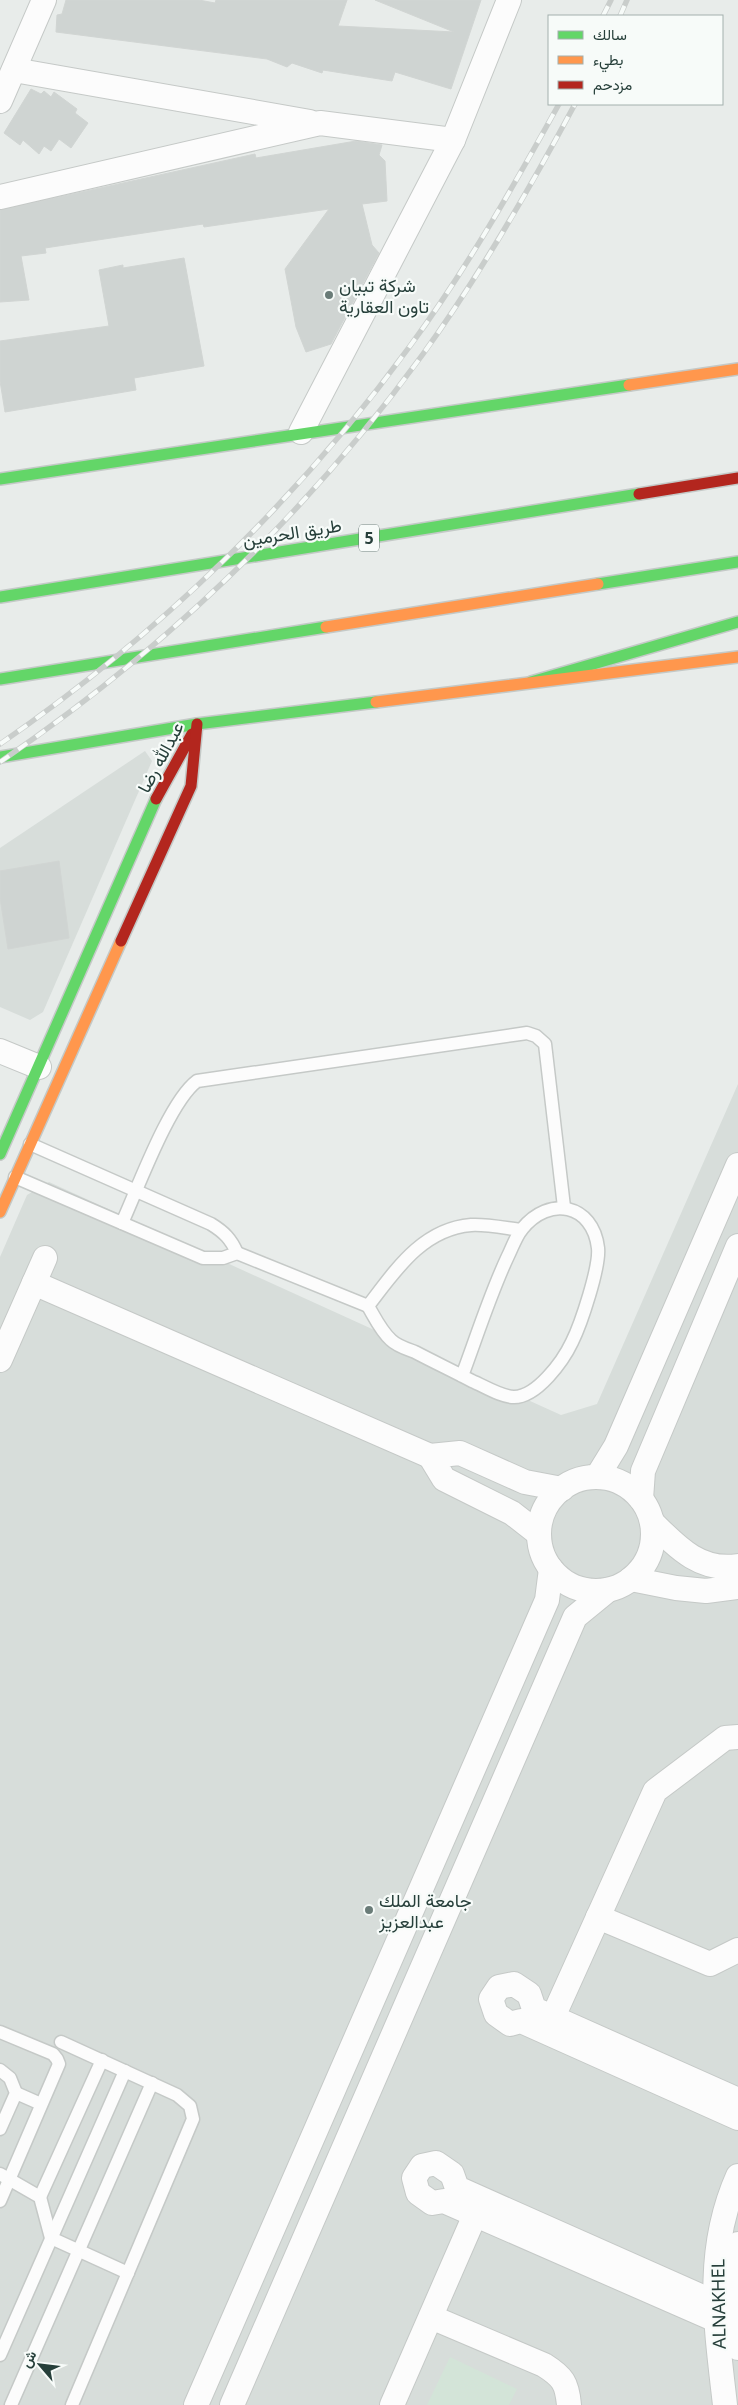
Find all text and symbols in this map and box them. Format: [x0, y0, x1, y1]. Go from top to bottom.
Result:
legend [548, 15, 723, 105]
text: سالك [593, 24, 627, 44]
text: بطيء [593, 49, 623, 73]
text: مزدحم [593, 74, 632, 95]
place label: شركة تبيان تاون العقارية [339, 273, 429, 318]
marker: شركة تبيان تاون العقارية [323, 289, 335, 301]
street label: طريق الحرمين [241, 512, 343, 552]
road number: 5 [359, 524, 379, 552]
street label: عبدالله رضا [131, 717, 189, 797]
place label: جامعة الملك عبدالعزيز [378, 1888, 471, 1933]
marker: جامعة الملك عبدالعزيز [363, 1904, 375, 1916]
street label: ALNAKHEL [705, 2259, 731, 2349]
north arrow [15, 2340, 65, 2390]
text: ش [16, 2347, 40, 2371]

